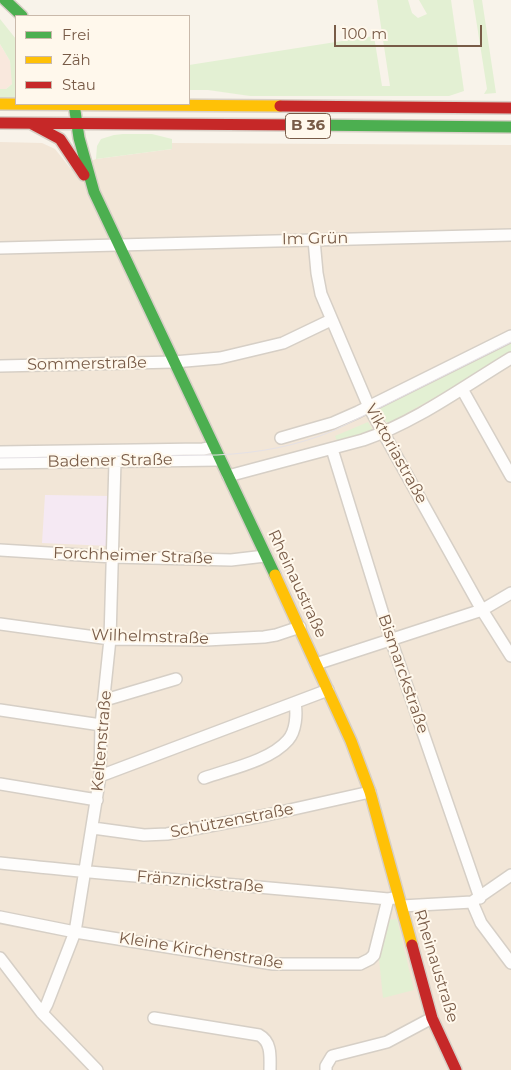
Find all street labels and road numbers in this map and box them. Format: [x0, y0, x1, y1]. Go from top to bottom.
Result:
road number: B 36 [286, 114, 330, 138]
street label: Im Grün [282, 229, 348, 249]
street label: Sommerstraße [27, 353, 147, 375]
street label: Viktoriastraße [361, 401, 431, 507]
street label: Badener Straße [47, 450, 173, 472]
street label: Rheinaustraße [264, 527, 330, 641]
street label: Forchheimer Straße [53, 544, 213, 568]
street label: Bismarckstraße [374, 612, 432, 736]
street label: Wilhelmstraße [91, 625, 209, 649]
street label: Keltenstraße [88, 690, 116, 792]
street label: Schützenstraße [169, 800, 295, 842]
street label: Fränznickstraße [136, 867, 264, 897]
street label: Rheinaustraße [410, 907, 462, 1025]
street label: Kleine Kirchenstraße [117, 929, 285, 973]

